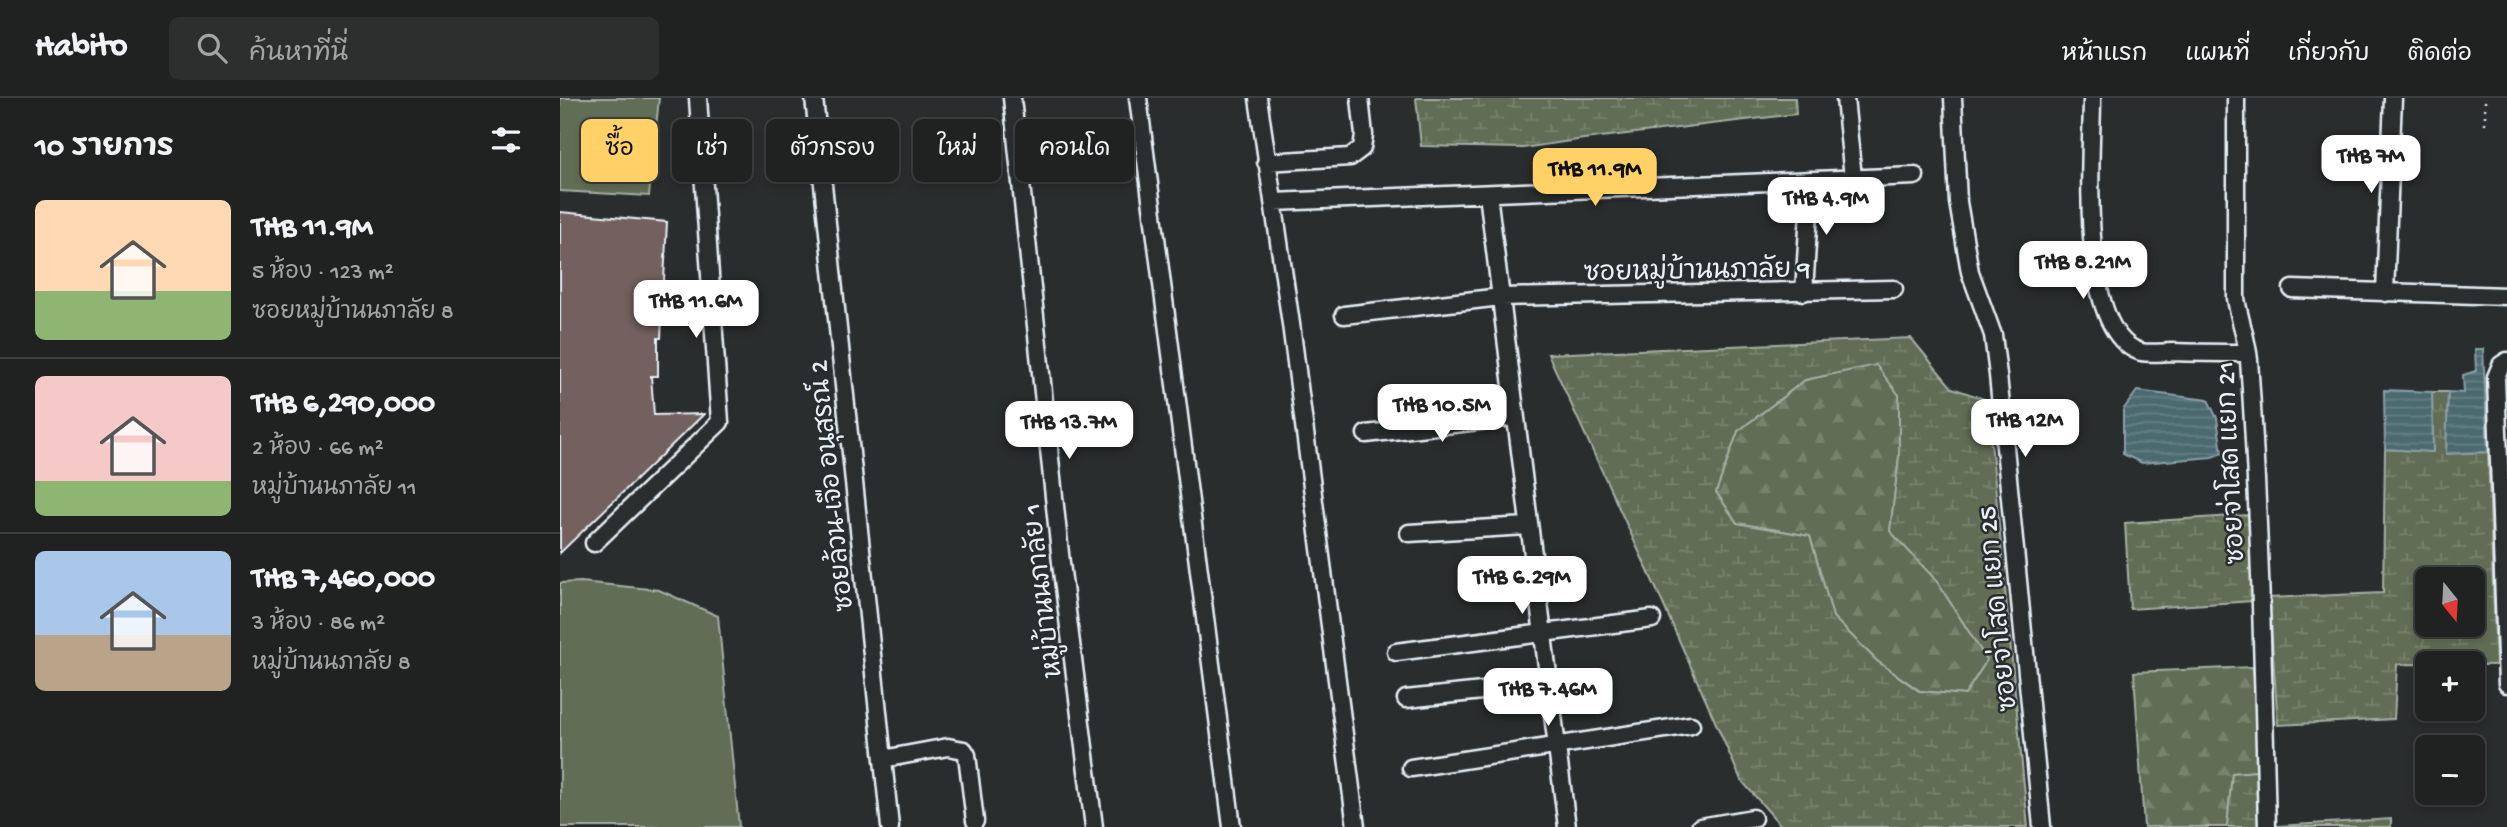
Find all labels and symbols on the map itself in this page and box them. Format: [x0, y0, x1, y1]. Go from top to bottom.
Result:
pin: THB 7M [2314, 136, 2428, 195]
pin: THB 11.9M [1515, 148, 1675, 208]
pin: THB 4.9M [1754, 178, 1898, 237]
pin: THB 8.21M [2003, 242, 2163, 301]
street label: ซอยหมู่บ้านนภาลัย 9 [1583, 251, 1811, 291]
pin: THB 11.6M [616, 280, 776, 340]
street label: ซอยล้วน-เจือ อนุสรณ์ 2 [801, 358, 863, 613]
street label: ซอยจ่าโสด แยก 21 [2208, 361, 2254, 565]
pin: THB 10.5M [1362, 384, 1522, 444]
pin: THB 12M [1960, 400, 2090, 459]
pin: THB 13.7M [989, 402, 1149, 461]
street label: หมู่บ้านนภาลัย 1 [1014, 501, 1072, 680]
street label: ซอยจ่าโสด แยก 25 [1969, 504, 2027, 713]
pin: THB 6.29M [1442, 556, 1602, 616]
north arrow [2415, 567, 2485, 637]
pin: THB 7.46M [1468, 668, 1628, 728]

